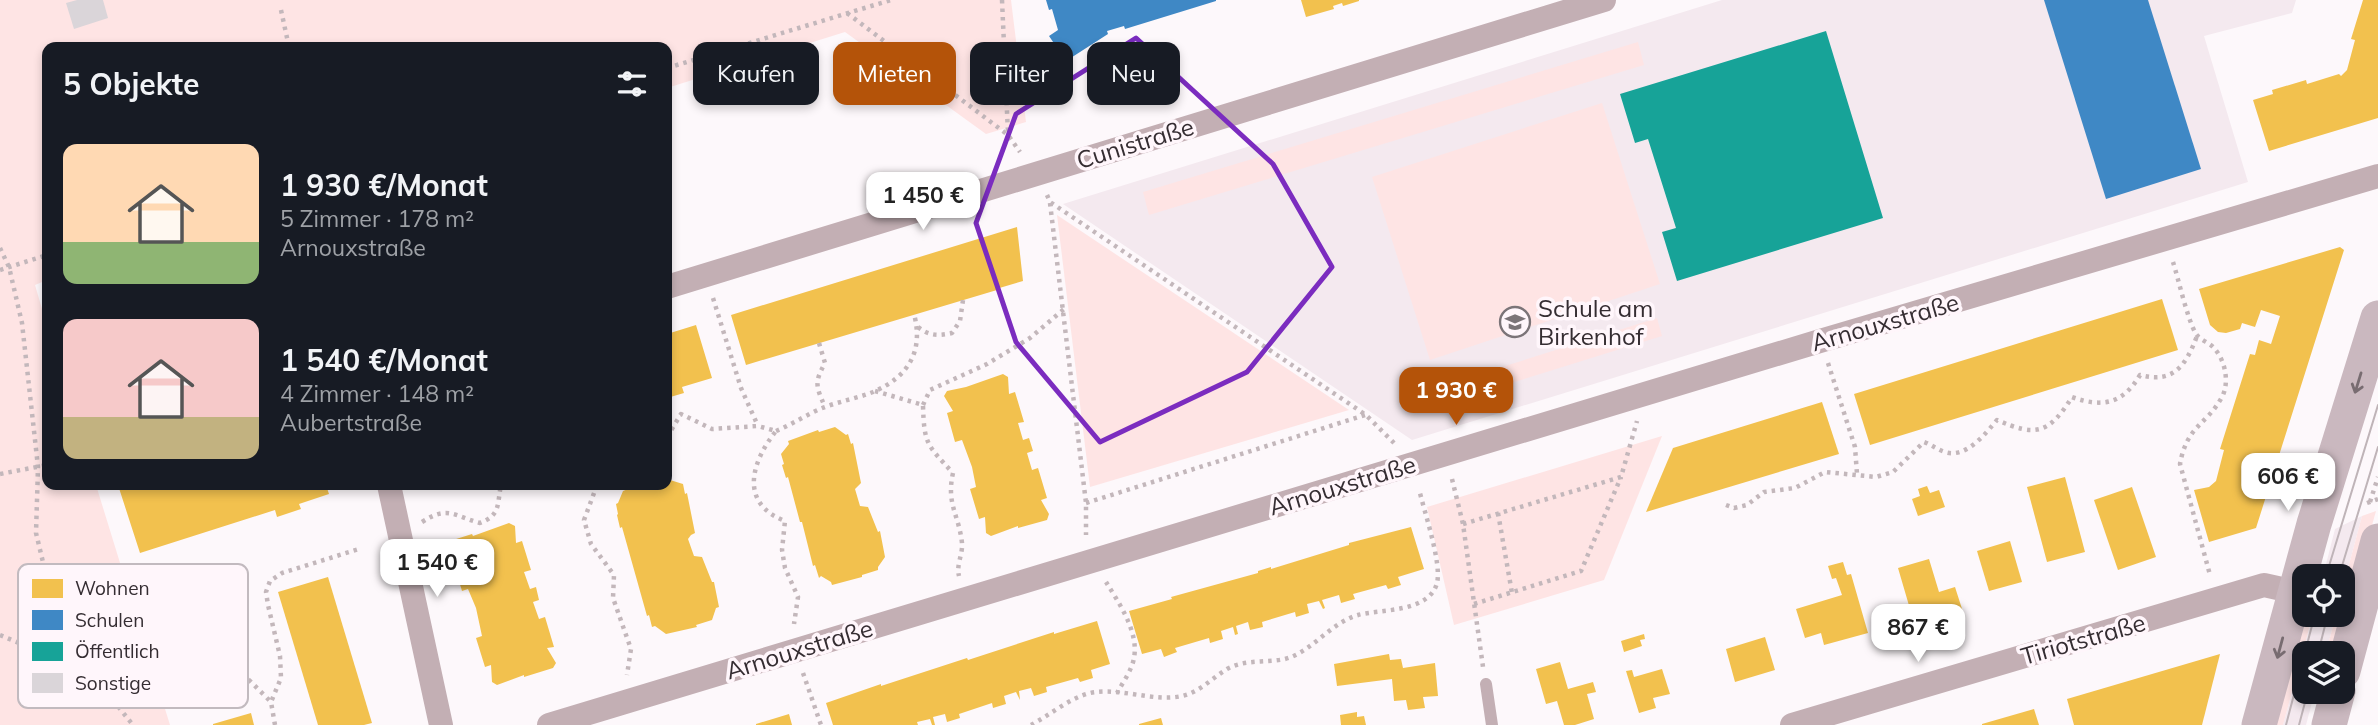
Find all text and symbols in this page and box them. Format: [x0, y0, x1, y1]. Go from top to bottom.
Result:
chip: Kaufen [693, 42, 819, 105]
chip: Mieten [833, 42, 956, 105]
chip: Filter [970, 42, 1073, 105]
chip: Neu [1087, 42, 1180, 105]
text: 5 Objekte [63, 65, 199, 103]
icon: filters [613, 65, 651, 103]
street label: Cunistraße [1073, 111, 1197, 175]
text: 1 930 €/Monat [280, 166, 488, 204]
icon: home [119, 172, 203, 256]
pin: 1 450 € [858, 173, 988, 232]
text: 1 450 € [882, 180, 964, 209]
text: 5 Zimmer · 178 m² [280, 204, 474, 233]
text: Arnouxstraße [280, 233, 426, 262]
street label: Arnouxstraße [1808, 287, 1962, 357]
place label: Schule am Birkenhof [1538, 293, 1653, 351]
school or university icon: Schule am Birkenhof [1498, 305, 1532, 339]
text: 1 540 €/Monat [280, 341, 488, 379]
icon: home [119, 347, 203, 431]
pin: 1 930 € [1391, 368, 1521, 427]
one-way arrow [2350, 371, 2363, 393]
text: 1 930 € [1415, 375, 1497, 404]
text: 4 Zimmer · 148 m² [280, 379, 474, 408]
text: Aubertstraße [280, 408, 422, 437]
street label: Arnouxstraße [1265, 448, 1419, 522]
pin: 606 € [2239, 454, 2337, 513]
text: 606 € [2257, 461, 2319, 490]
pin: 1 540 € [372, 540, 502, 599]
text: 1 540 € [396, 547, 478, 576]
legend [18, 564, 248, 708]
map controls [2292, 564, 2355, 704]
button: locate [2292, 564, 2355, 627]
text: Wohnen [75, 576, 150, 600]
pin: 867 € [1869, 604, 1967, 664]
street label: Tiriotstraße [2017, 607, 2149, 671]
text: Schulen [75, 608, 144, 632]
street label: Arnouxstraße [722, 612, 876, 686]
text: 867 € [1887, 612, 1949, 641]
one-way arrow [2273, 636, 2286, 659]
text: Öffentlich [75, 639, 160, 663]
button: layers [2292, 641, 2355, 704]
text: Sonstige [75, 671, 151, 695]

